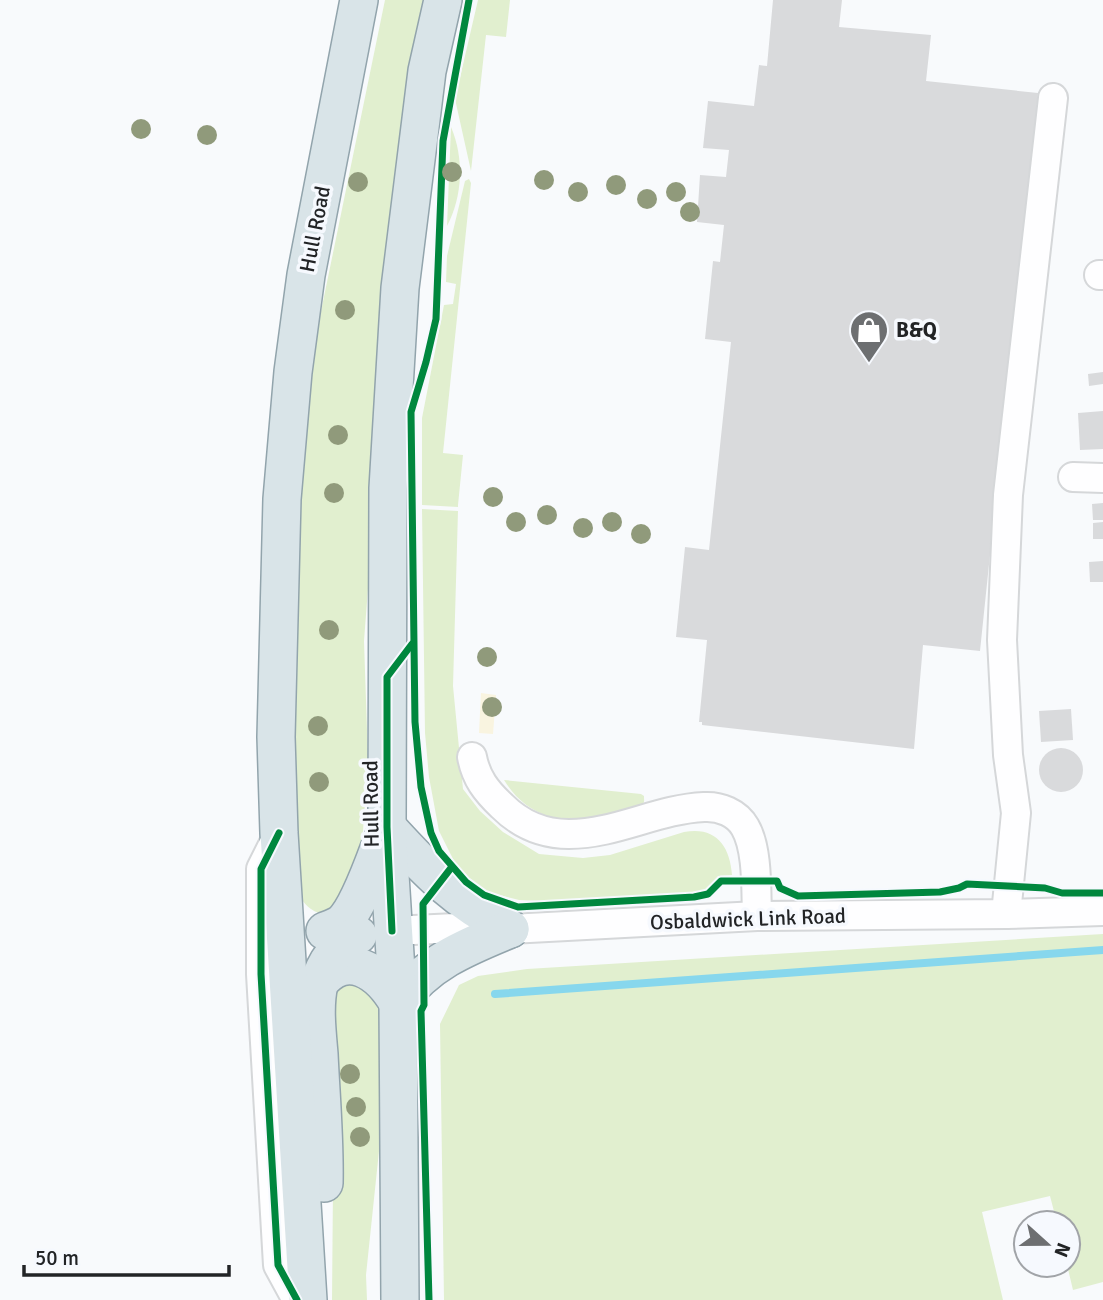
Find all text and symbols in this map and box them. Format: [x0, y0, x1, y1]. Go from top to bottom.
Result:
street label: Hull Road [294, 184, 336, 274]
shop icon: B&Q [848, 309, 890, 364]
place label: B&Q [896, 317, 937, 343]
street label: Hull Road [357, 760, 385, 848]
street label: Osbaldwick Link Road [650, 903, 846, 935]
north arrow [1012, 1209, 1082, 1279]
scale bar [24, 1234, 229, 1278]
text: N [1048, 1239, 1076, 1260]
text: 50 m [35, 1245, 79, 1271]

